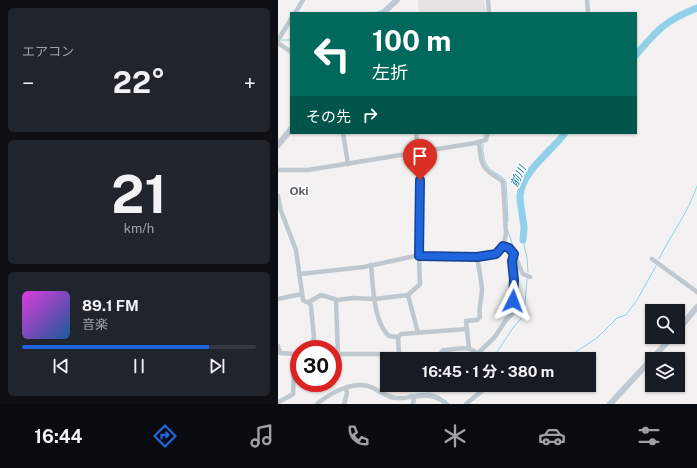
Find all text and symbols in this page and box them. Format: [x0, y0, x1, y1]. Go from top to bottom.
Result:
text: 100 m [372, 24, 451, 57]
icon: left [306, 28, 358, 80]
text: エアコン [22, 44, 74, 59]
text: 左折 [372, 62, 408, 83]
text: 22° [113, 64, 165, 100]
text: − [22, 70, 34, 96]
text: + [244, 70, 256, 96]
icon: right [359, 104, 381, 126]
text: その先 [306, 108, 351, 125]
pin [403, 139, 437, 180]
icon: arrive [409, 145, 431, 167]
water label: 前川 [508, 163, 529, 189]
text: 21 [111, 164, 167, 225]
district label: Oki [289, 184, 309, 198]
text: km/h [124, 221, 154, 236]
position arrow [492, 280, 534, 322]
text: 89.1 FM [82, 297, 139, 314]
map controls [645, 304, 685, 392]
button: search [645, 304, 685, 344]
text: 音楽 [82, 317, 108, 332]
speed limit sign: 30 [290, 340, 342, 392]
button: layers [645, 352, 685, 392]
icon: previous [50, 355, 72, 377]
icon: pause [128, 355, 150, 377]
icon: next [206, 355, 228, 377]
text: 16:45 · 1 分 · 380 m [422, 363, 554, 380]
icon: directions [151, 422, 179, 450]
icon: music [248, 422, 276, 450]
icon: phone [344, 422, 372, 450]
icon: climate [441, 422, 469, 450]
icon: car [538, 422, 566, 450]
icon: filters [635, 422, 663, 450]
text: 16:44 [34, 426, 82, 447]

